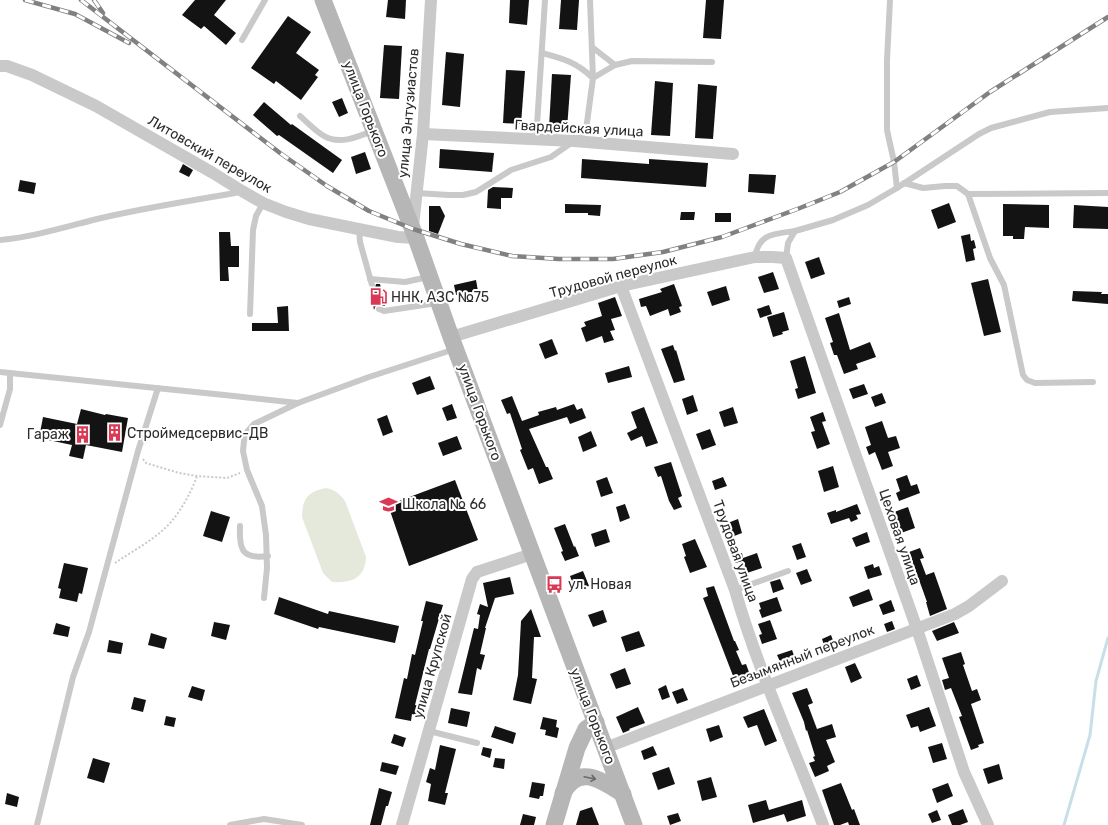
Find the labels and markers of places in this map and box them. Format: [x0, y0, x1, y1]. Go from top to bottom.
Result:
fuel station icon: ННК, АЗС №75 [368, 287, 388, 307]
place label: ННК, АЗС №75 [391, 289, 489, 306]
building icon: Строймедсервис-ДВ [104, 423, 124, 443]
building icon: Гараж [72, 424, 92, 444]
place label: Строймедсервис-ДВ [127, 425, 268, 442]
place label: Гараж [27, 426, 69, 443]
school or university icon: Школа № 66 [379, 494, 399, 514]
place label: Школа № 66 [402, 496, 486, 513]
bus stop icon: ул. Новая [545, 574, 565, 594]
place label: ул. Новая [568, 576, 632, 593]

